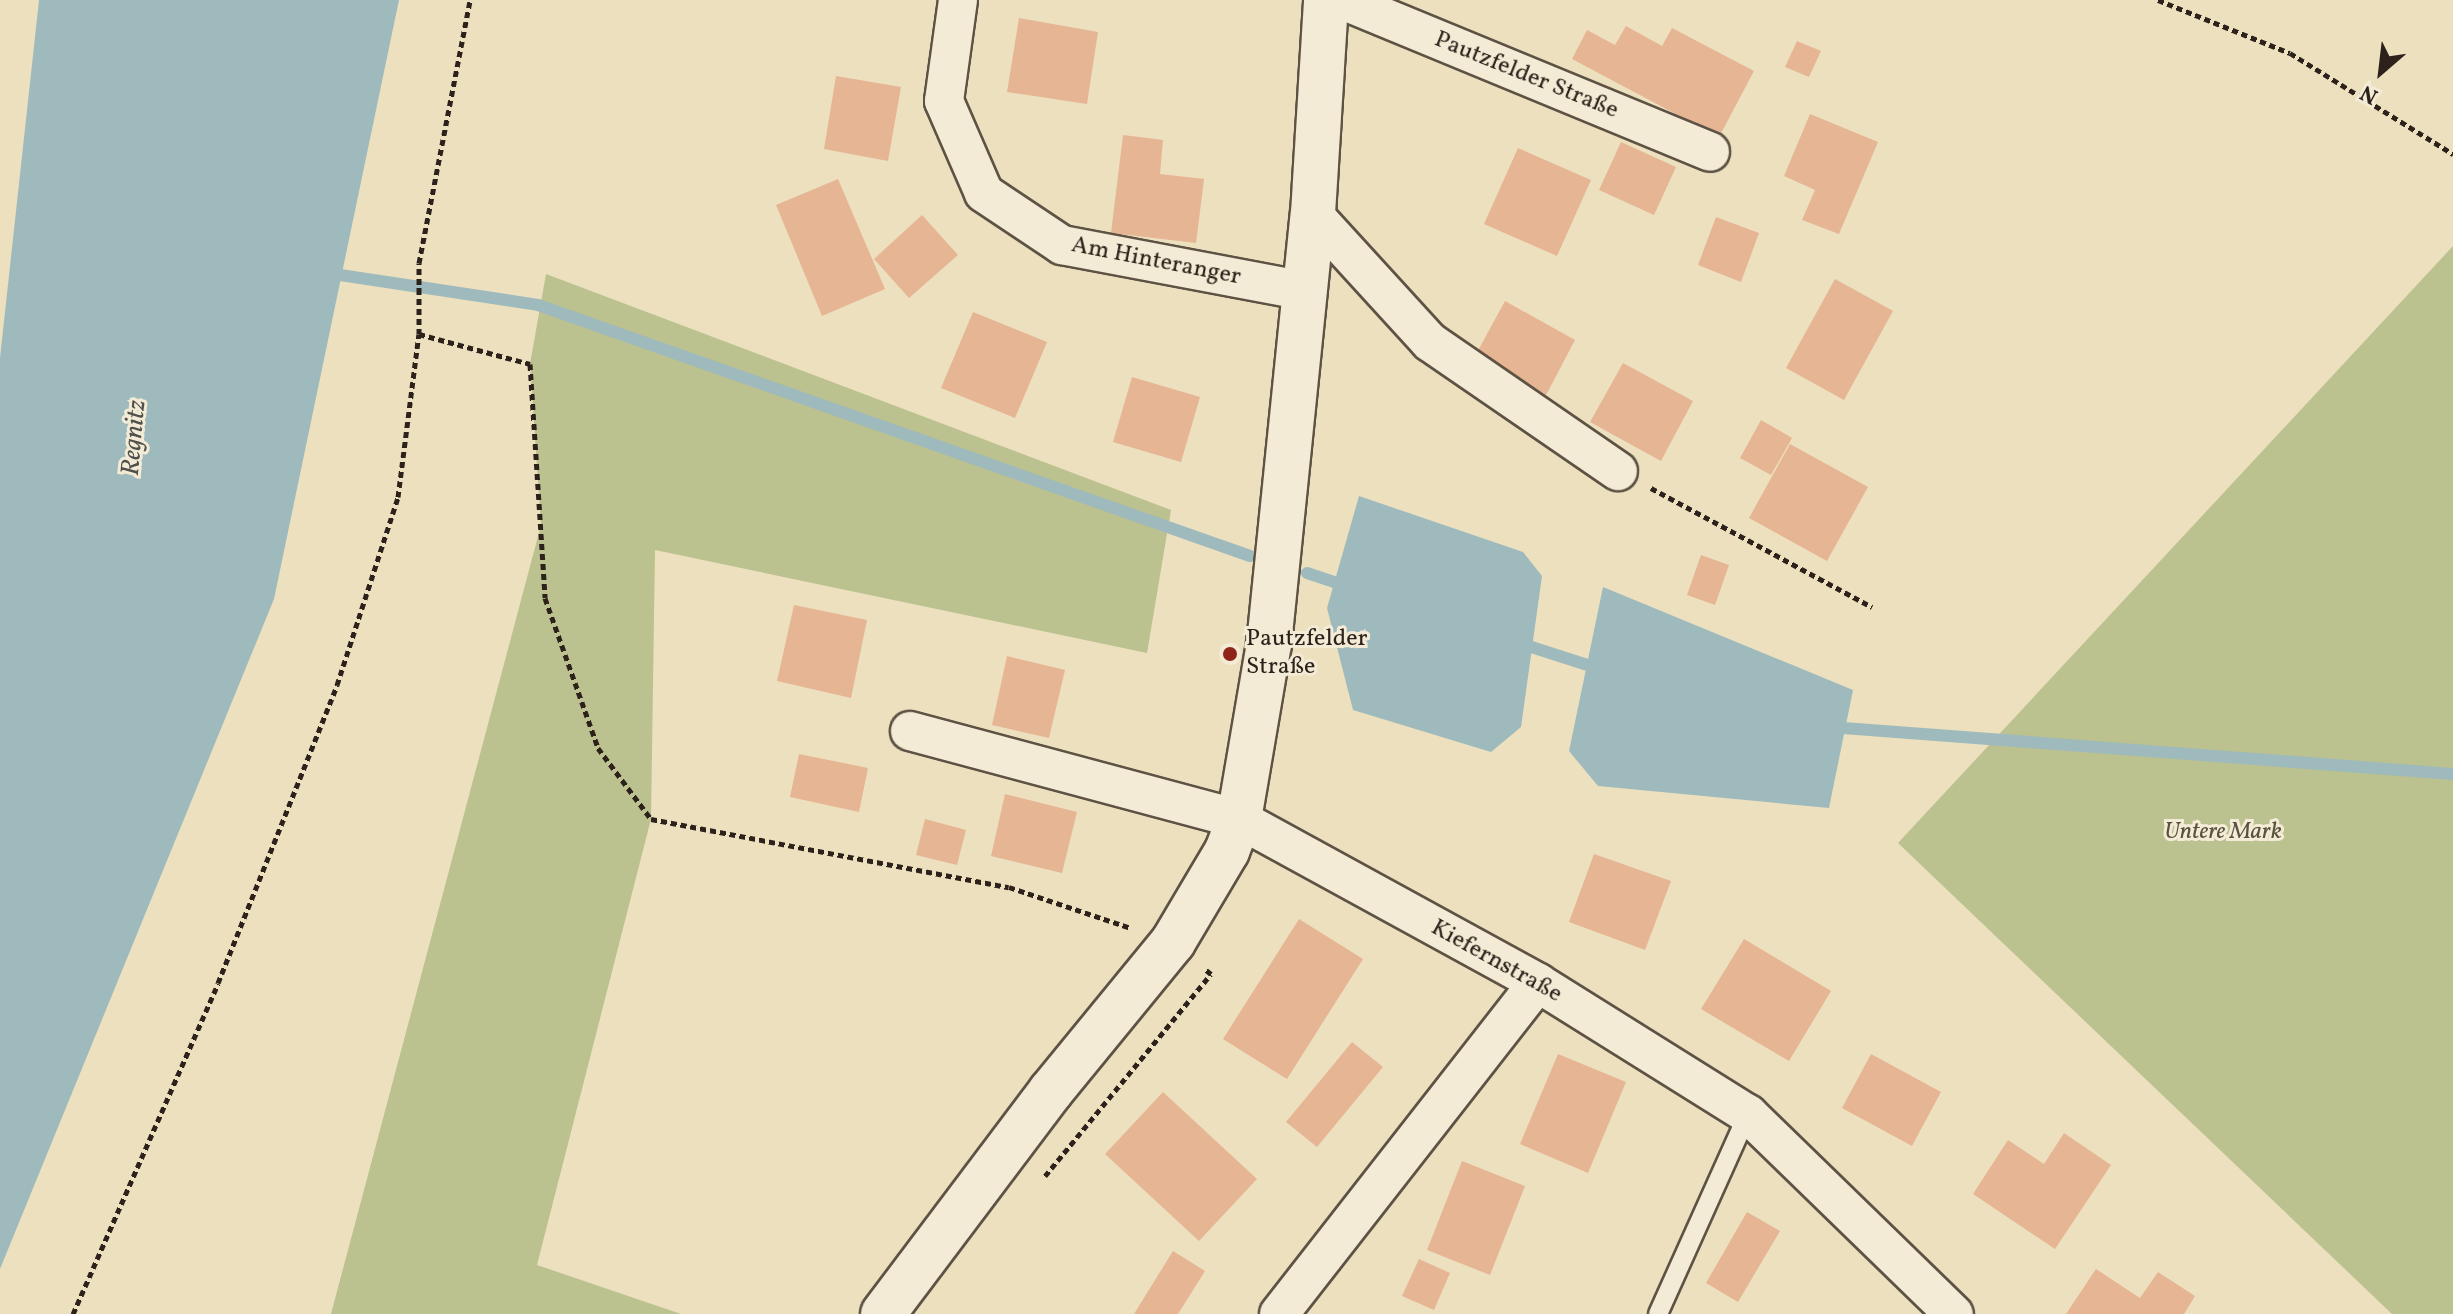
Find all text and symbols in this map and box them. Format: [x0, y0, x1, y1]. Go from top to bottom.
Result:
street label: Pautzfelder Straße [1430, 26, 1622, 126]
north arrow [2341, 32, 2421, 112]
text: N [2355, 76, 2384, 111]
street label: Am Hinteranger [1069, 231, 1243, 293]
water label: Regnitz [116, 399, 154, 477]
place label: Pautzfelder Straße [1246, 626, 1368, 682]
marker: Pautzfelder Straße [1221, 645, 1239, 663]
park label: Untere Mark [2164, 819, 2282, 847]
street label: Kiefernstraße [1425, 914, 1567, 1010]

